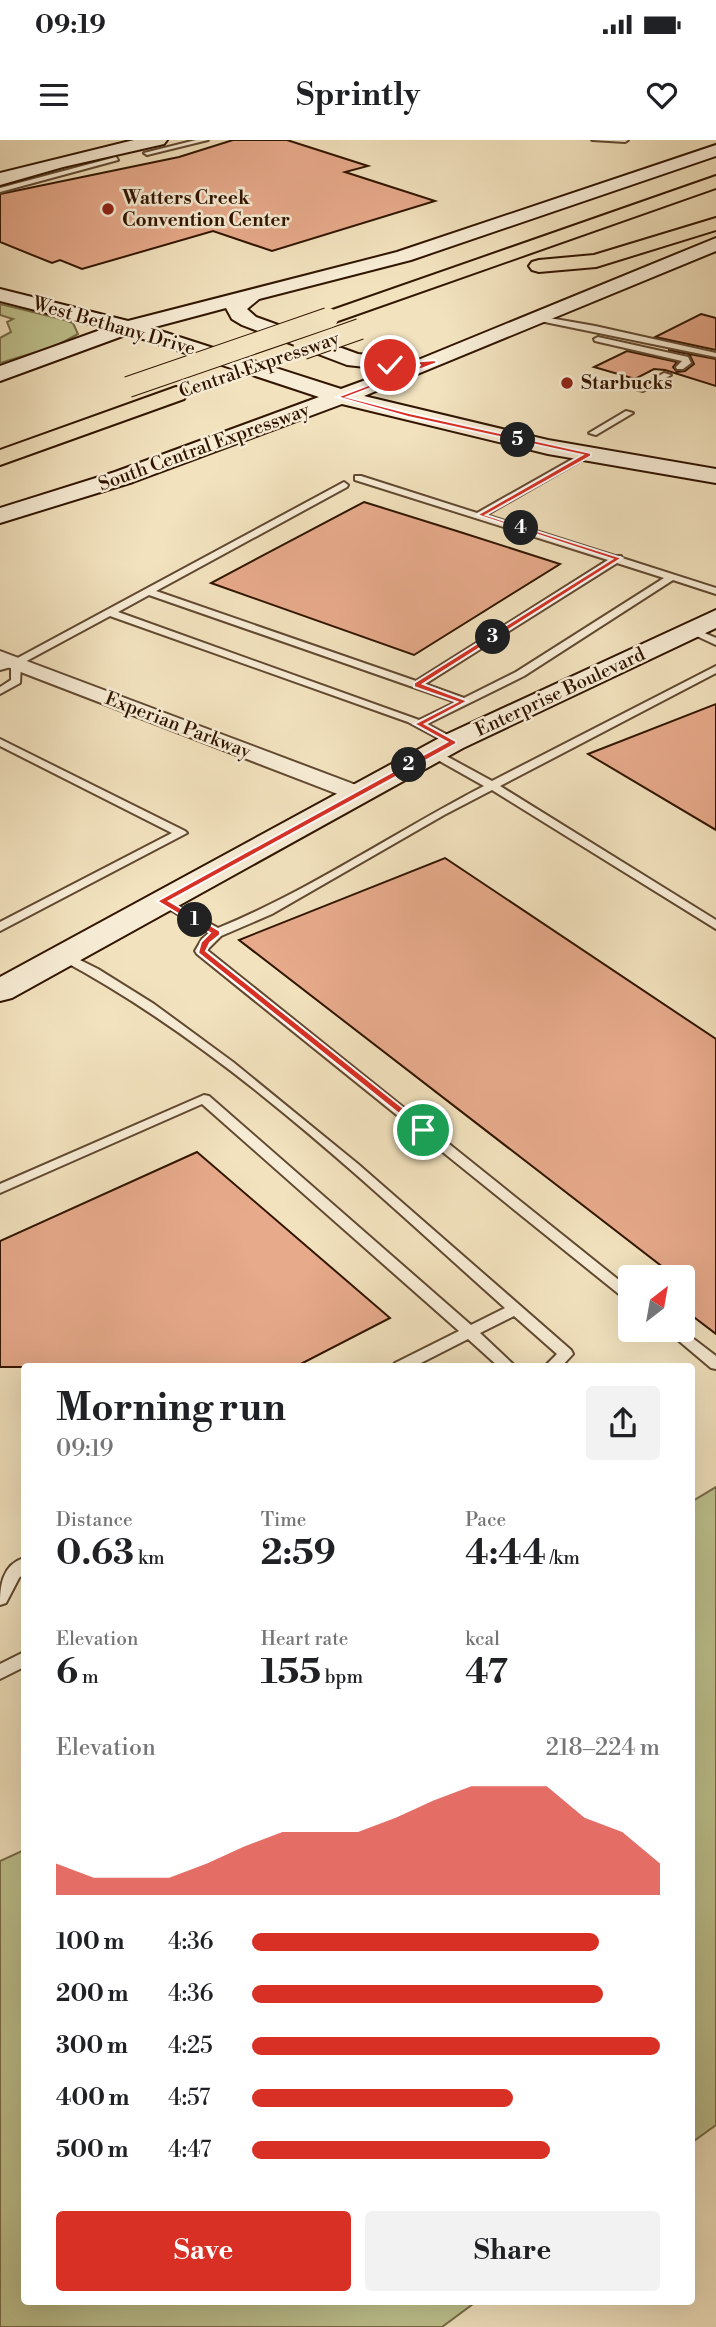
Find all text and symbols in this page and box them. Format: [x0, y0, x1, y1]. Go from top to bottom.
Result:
text: 09:19 [35, 9, 106, 41]
text: Sprintly [296, 75, 420, 115]
icon: menu [35, 76, 73, 114]
icon: heart [643, 76, 681, 114]
place label: Watters Creek Convention Center [121, 186, 290, 232]
marker: Watters Creek Convention Center [100, 201, 116, 217]
street label: West Bethany Drive [29, 291, 198, 361]
street label: Central Expressway [176, 326, 343, 404]
pin [360, 335, 420, 395]
icon: check [371, 346, 409, 384]
place label: Starbucks [581, 371, 672, 395]
marker: Starbucks [559, 375, 575, 391]
street label: South Central Expressway [95, 397, 314, 496]
pin: 5 [500, 422, 536, 458]
text: 5 [512, 427, 523, 451]
pin: 4 [504, 510, 538, 546]
text: 4 [514, 515, 527, 539]
pin: 3 [476, 620, 510, 654]
text: 3 [487, 624, 498, 648]
street label: Enterprise Boulevard [471, 642, 649, 742]
street label: Experian Parkway [102, 686, 255, 764]
pin: 2 [392, 748, 426, 782]
text: 2 [403, 752, 414, 776]
pin: 1 [178, 902, 212, 938]
text: 1 [190, 907, 199, 931]
pin [393, 1100, 453, 1160]
icon: arrive [404, 1111, 442, 1149]
north arrow [618, 1265, 695, 1342]
map controls [618, 1265, 695, 1342]
text: Morning run [56, 1385, 286, 1432]
button: share [586, 1386, 660, 1460]
text: 09:19 [56, 1435, 113, 1463]
text: Distance [56, 1508, 133, 1532]
text: Time [261, 1508, 306, 1532]
text: Pace [465, 1508, 506, 1532]
text: 0.63 [56, 1532, 134, 1575]
text: 2:59 [261, 1532, 336, 1575]
text: 4:44 [465, 1532, 546, 1575]
text: km [134, 1546, 165, 1570]
text: /km [546, 1546, 580, 1570]
text: Elevation [56, 1627, 138, 1651]
text: Heart rate [261, 1627, 348, 1651]
text: kcal [465, 1627, 500, 1651]
text: 6 [56, 1651, 78, 1694]
text: 155 [261, 1651, 321, 1694]
text: 47 [465, 1651, 508, 1694]
text: m [78, 1665, 99, 1689]
text: bpm [321, 1665, 363, 1689]
text: Elevation [56, 1734, 156, 1762]
text: 218–224 m [546, 1734, 660, 1762]
text: 100 m [56, 1928, 124, 1956]
text: 4:36 [168, 1928, 214, 1956]
text: 200 m [56, 1980, 128, 2008]
text: 4:36 [168, 1980, 214, 2008]
text: 300 m [56, 2032, 128, 2060]
text: 4:25 [168, 2032, 213, 2060]
text: 400 m [56, 2084, 129, 2112]
text: 4:57 [168, 2084, 210, 2112]
text: 500 m [56, 2136, 128, 2164]
text: 4:47 [168, 2136, 211, 2164]
button: Save [56, 2211, 351, 2291]
button: Share [365, 2211, 660, 2291]

